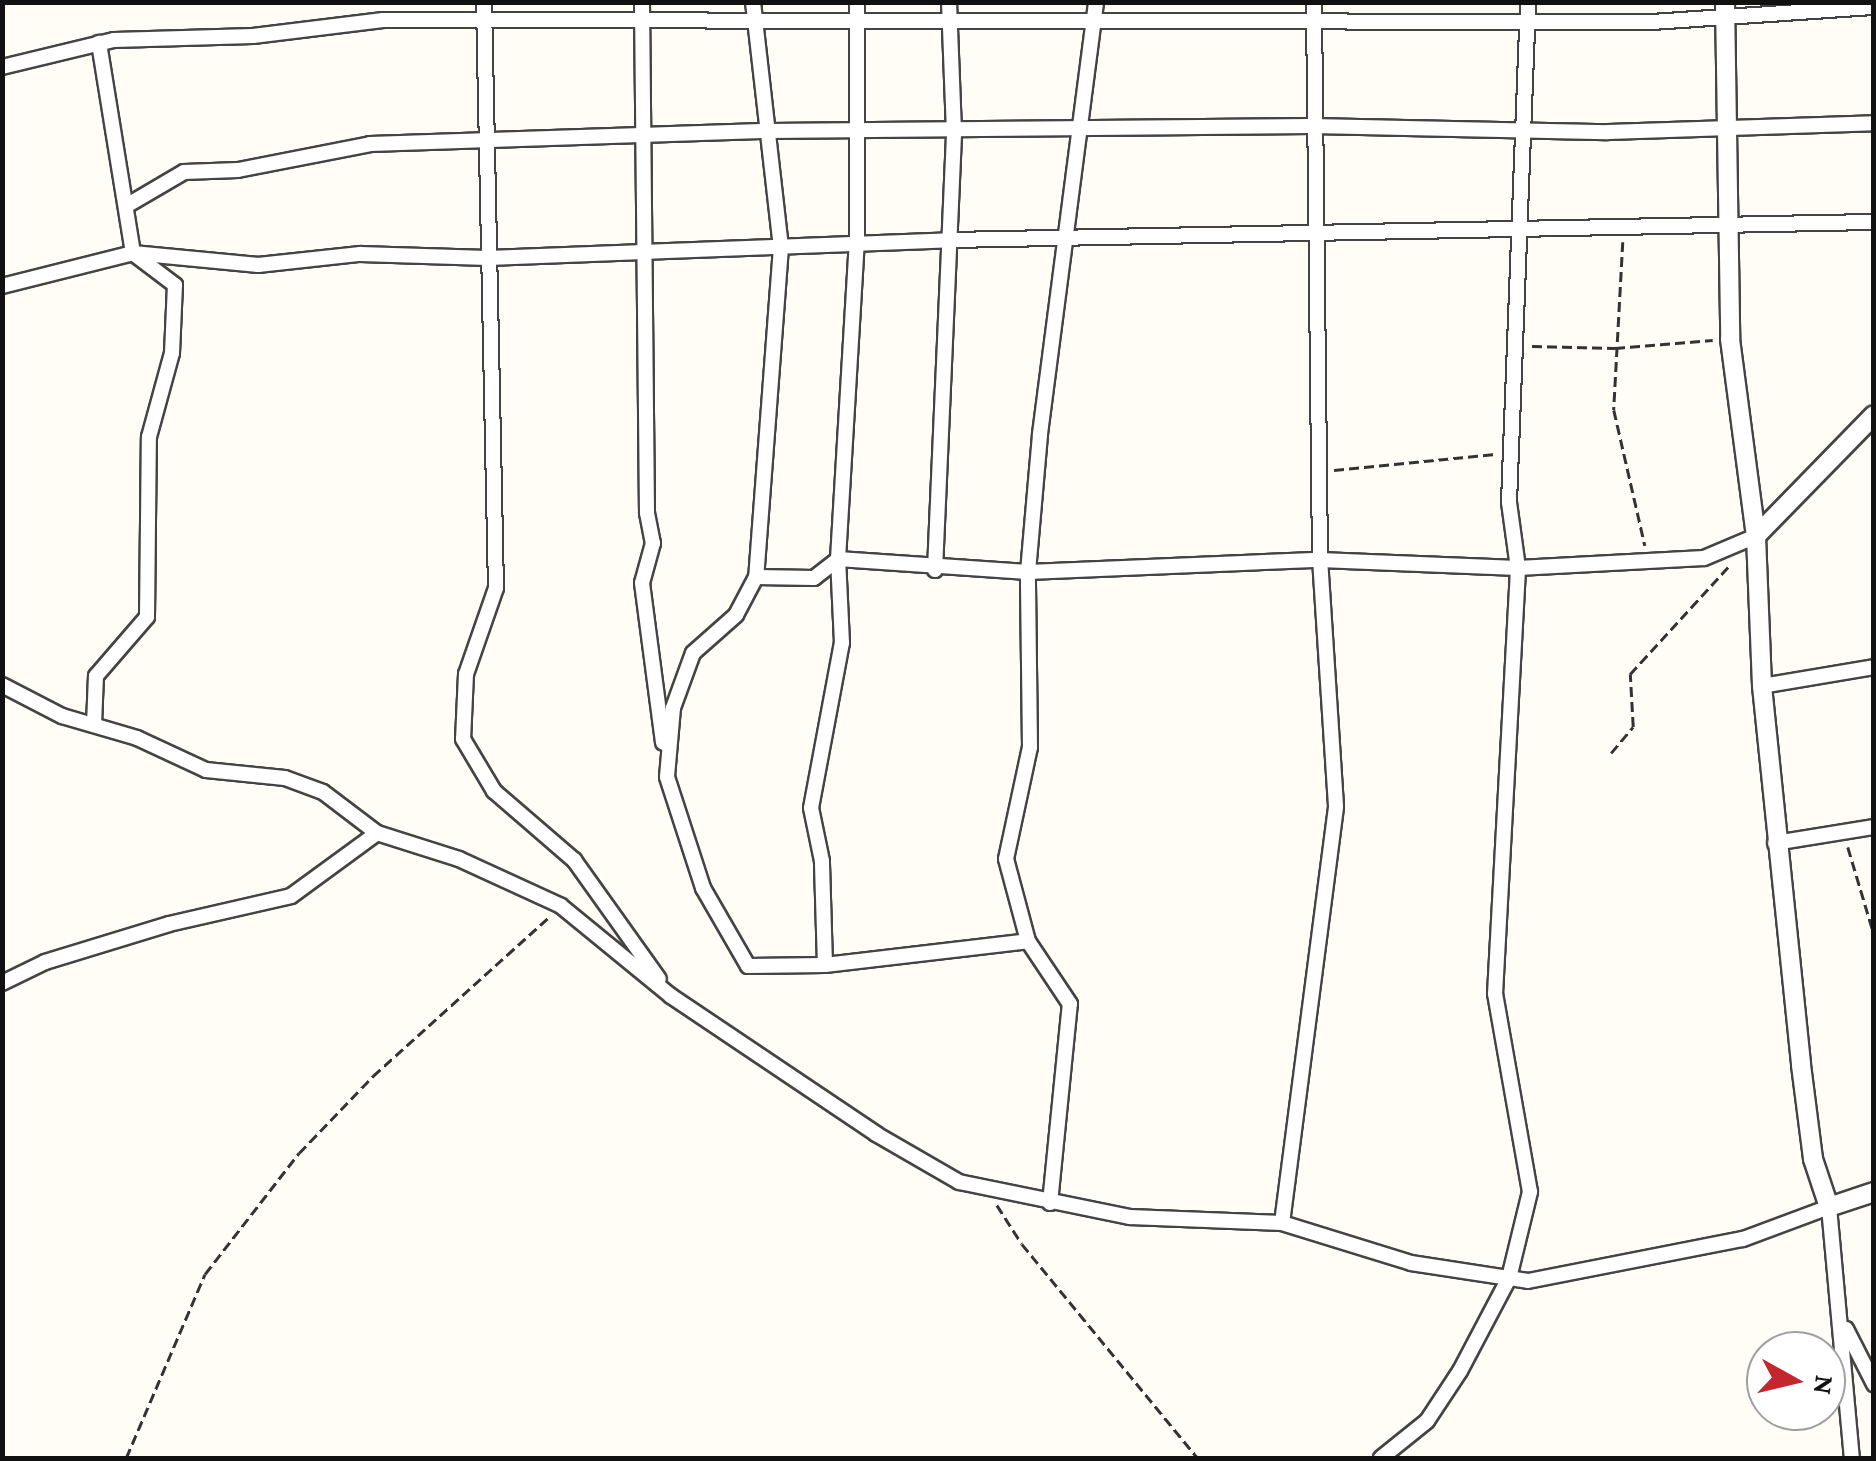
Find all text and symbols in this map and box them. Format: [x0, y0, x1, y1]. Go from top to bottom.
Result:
north arrow [1746, 1331, 1846, 1431]
text: N [1808, 1373, 1841, 1397]

